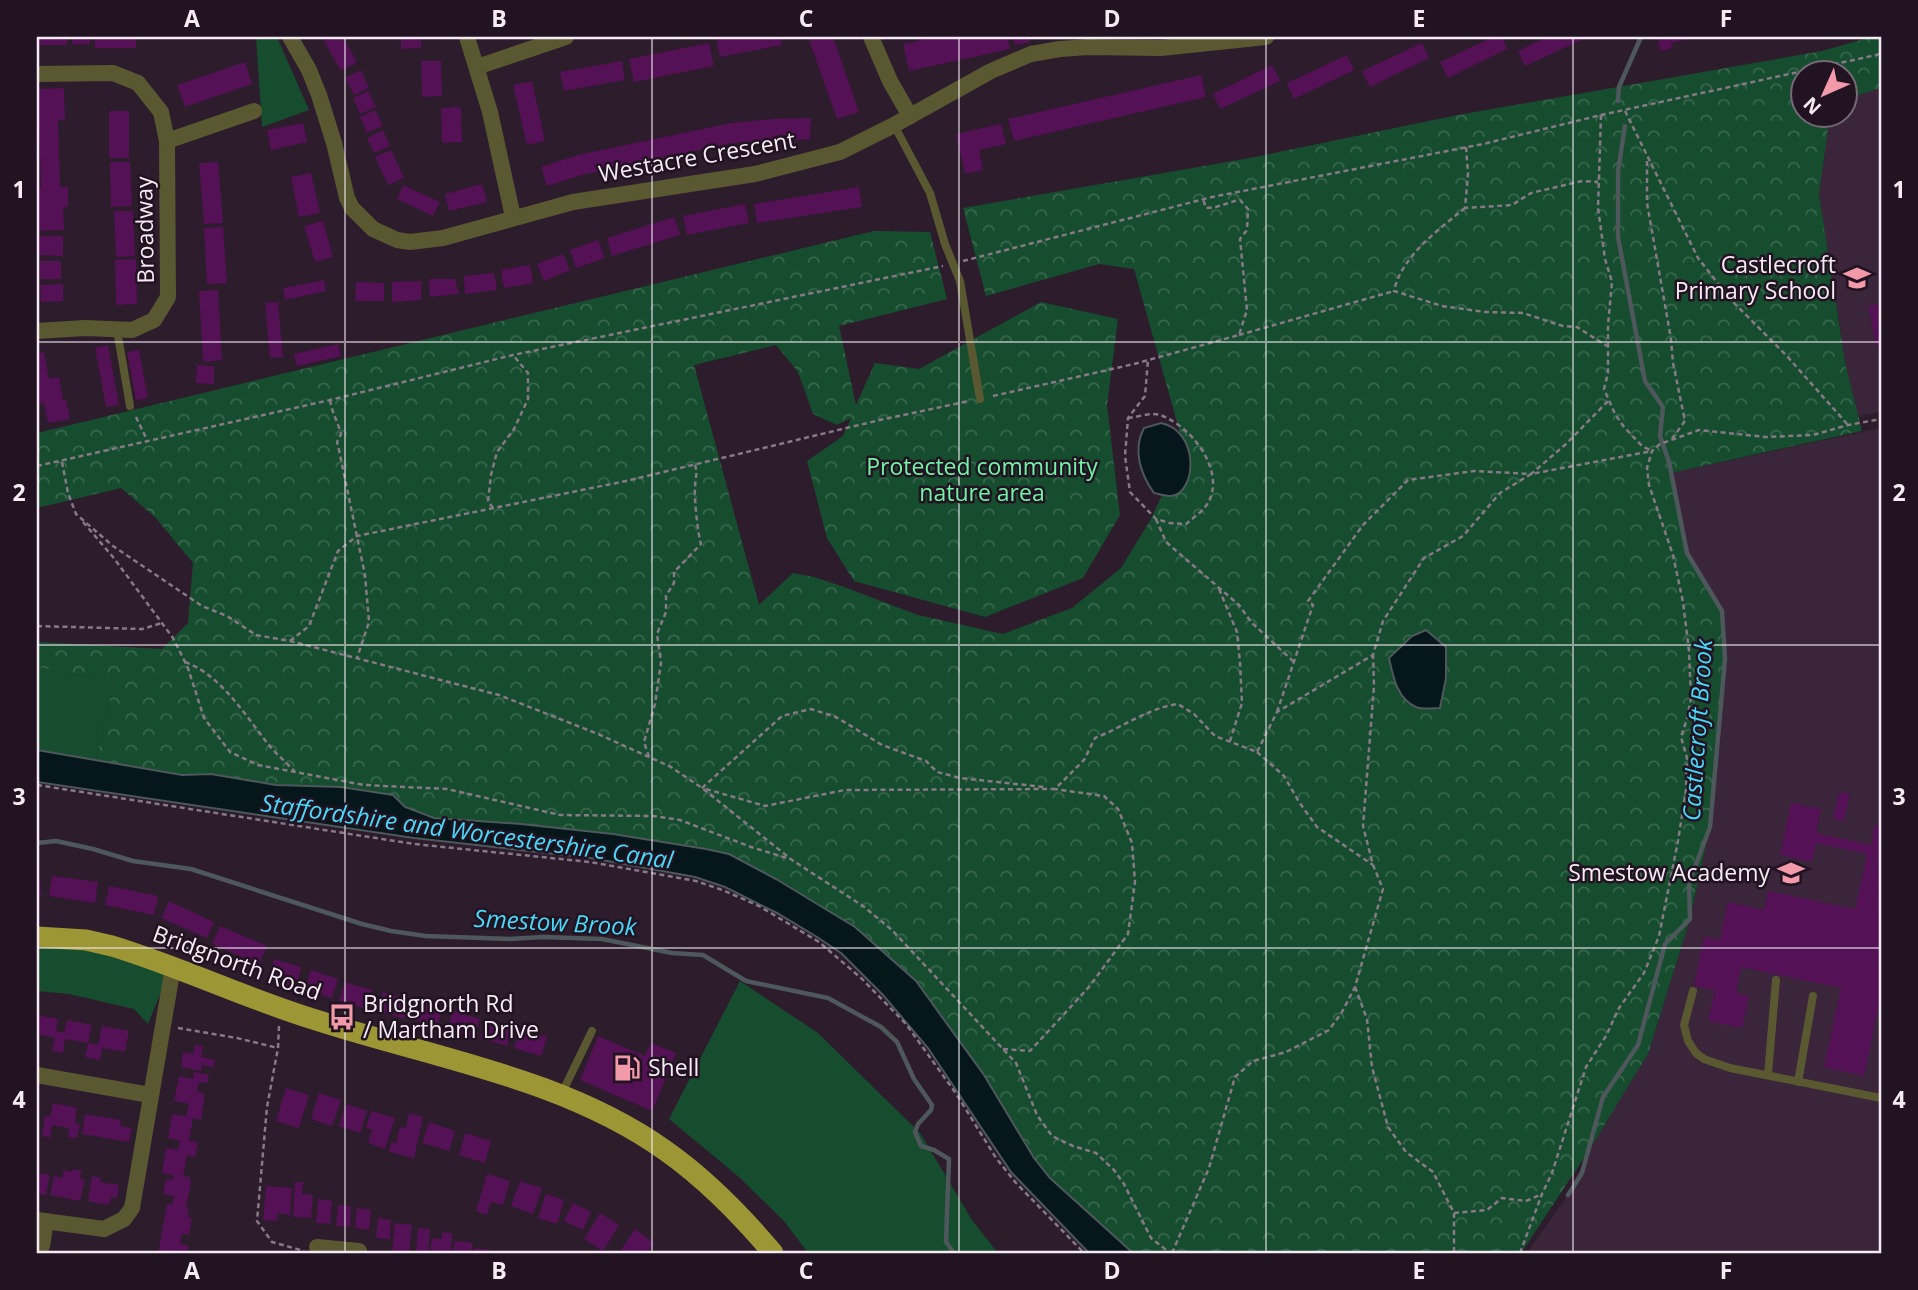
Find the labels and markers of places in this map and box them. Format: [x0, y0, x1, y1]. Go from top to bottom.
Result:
place label: Castlecroft Primary School [1675, 248, 1836, 306]
school or university icon: Castlecroft Primary School [1842, 263, 1872, 293]
place label: Smestow Academy [1568, 856, 1770, 888]
school or university icon: Smestow Academy [1776, 858, 1806, 888]
place label: Bridgnorth Rd / Martham Drive [363, 987, 539, 1045]
bus stop icon: Bridgnorth Rd / Martham Drive [327, 1002, 357, 1032]
place label: Shell [648, 1051, 699, 1083]
fuel station icon: Shell [612, 1053, 642, 1083]

